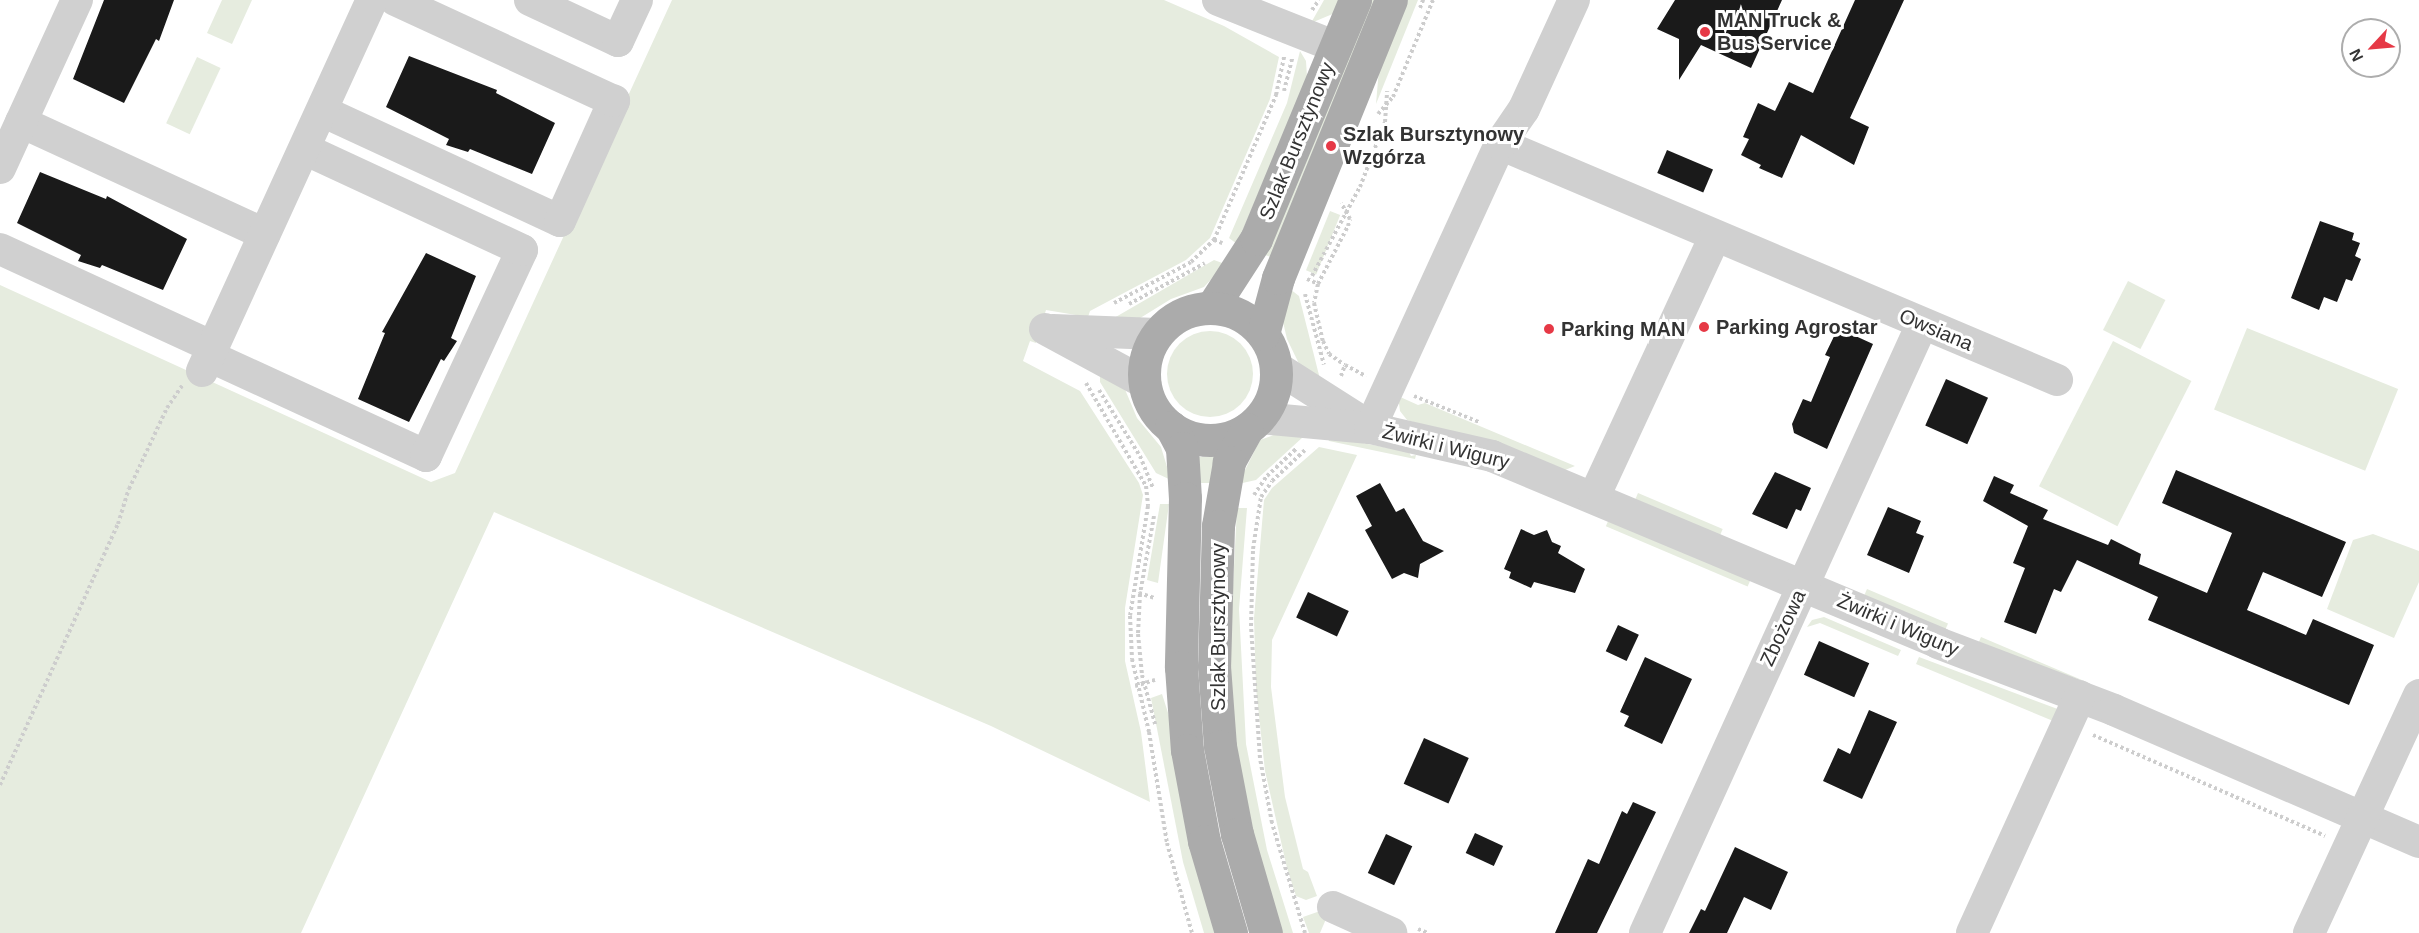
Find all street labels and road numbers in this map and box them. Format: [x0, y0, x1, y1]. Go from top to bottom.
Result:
street label: Szlak Bursztynowy [1254, 59, 1340, 223]
street label: Owsiana [1895, 304, 1977, 356]
street label: Żwirki i Wigury [1380, 420, 1512, 474]
street label: Szlak Bursztynowy [1206, 543, 1230, 711]
street label: Zbożowa [1755, 586, 1811, 670]
street label: Żwirki i Wigury [1833, 589, 1963, 661]

